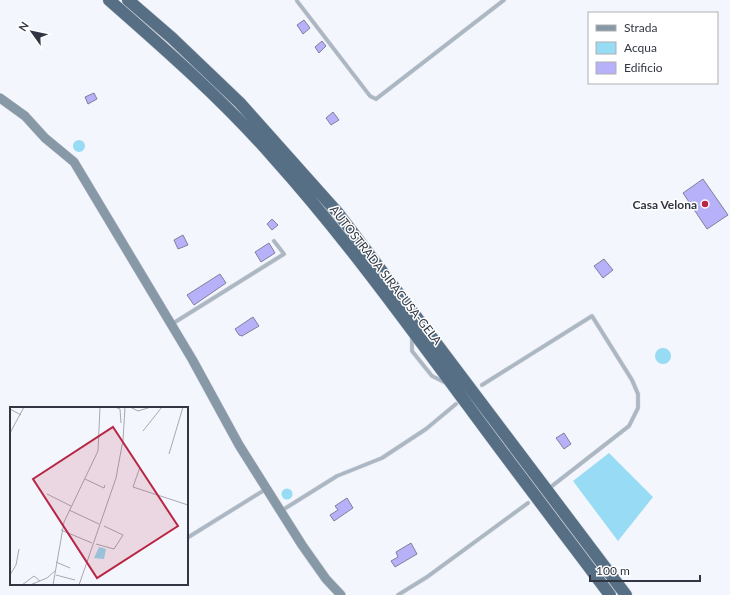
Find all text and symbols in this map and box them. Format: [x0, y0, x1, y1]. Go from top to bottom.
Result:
north arrow [12, 12, 52, 52]
legend [588, 12, 718, 84]
text: N [15, 19, 31, 33]
text: Strada [624, 20, 657, 35]
text: Acqua [624, 40, 657, 55]
text: Edificio [624, 60, 663, 75]
place label: Casa Velona [633, 197, 697, 212]
marker: Casa Velona [700, 199, 710, 209]
street label: AUTOSTRADA SIRACUSA-GELA [327, 202, 446, 348]
inset map [10, 407, 188, 585]
scale bar [590, 557, 700, 583]
text: 100 m [596, 563, 630, 578]

